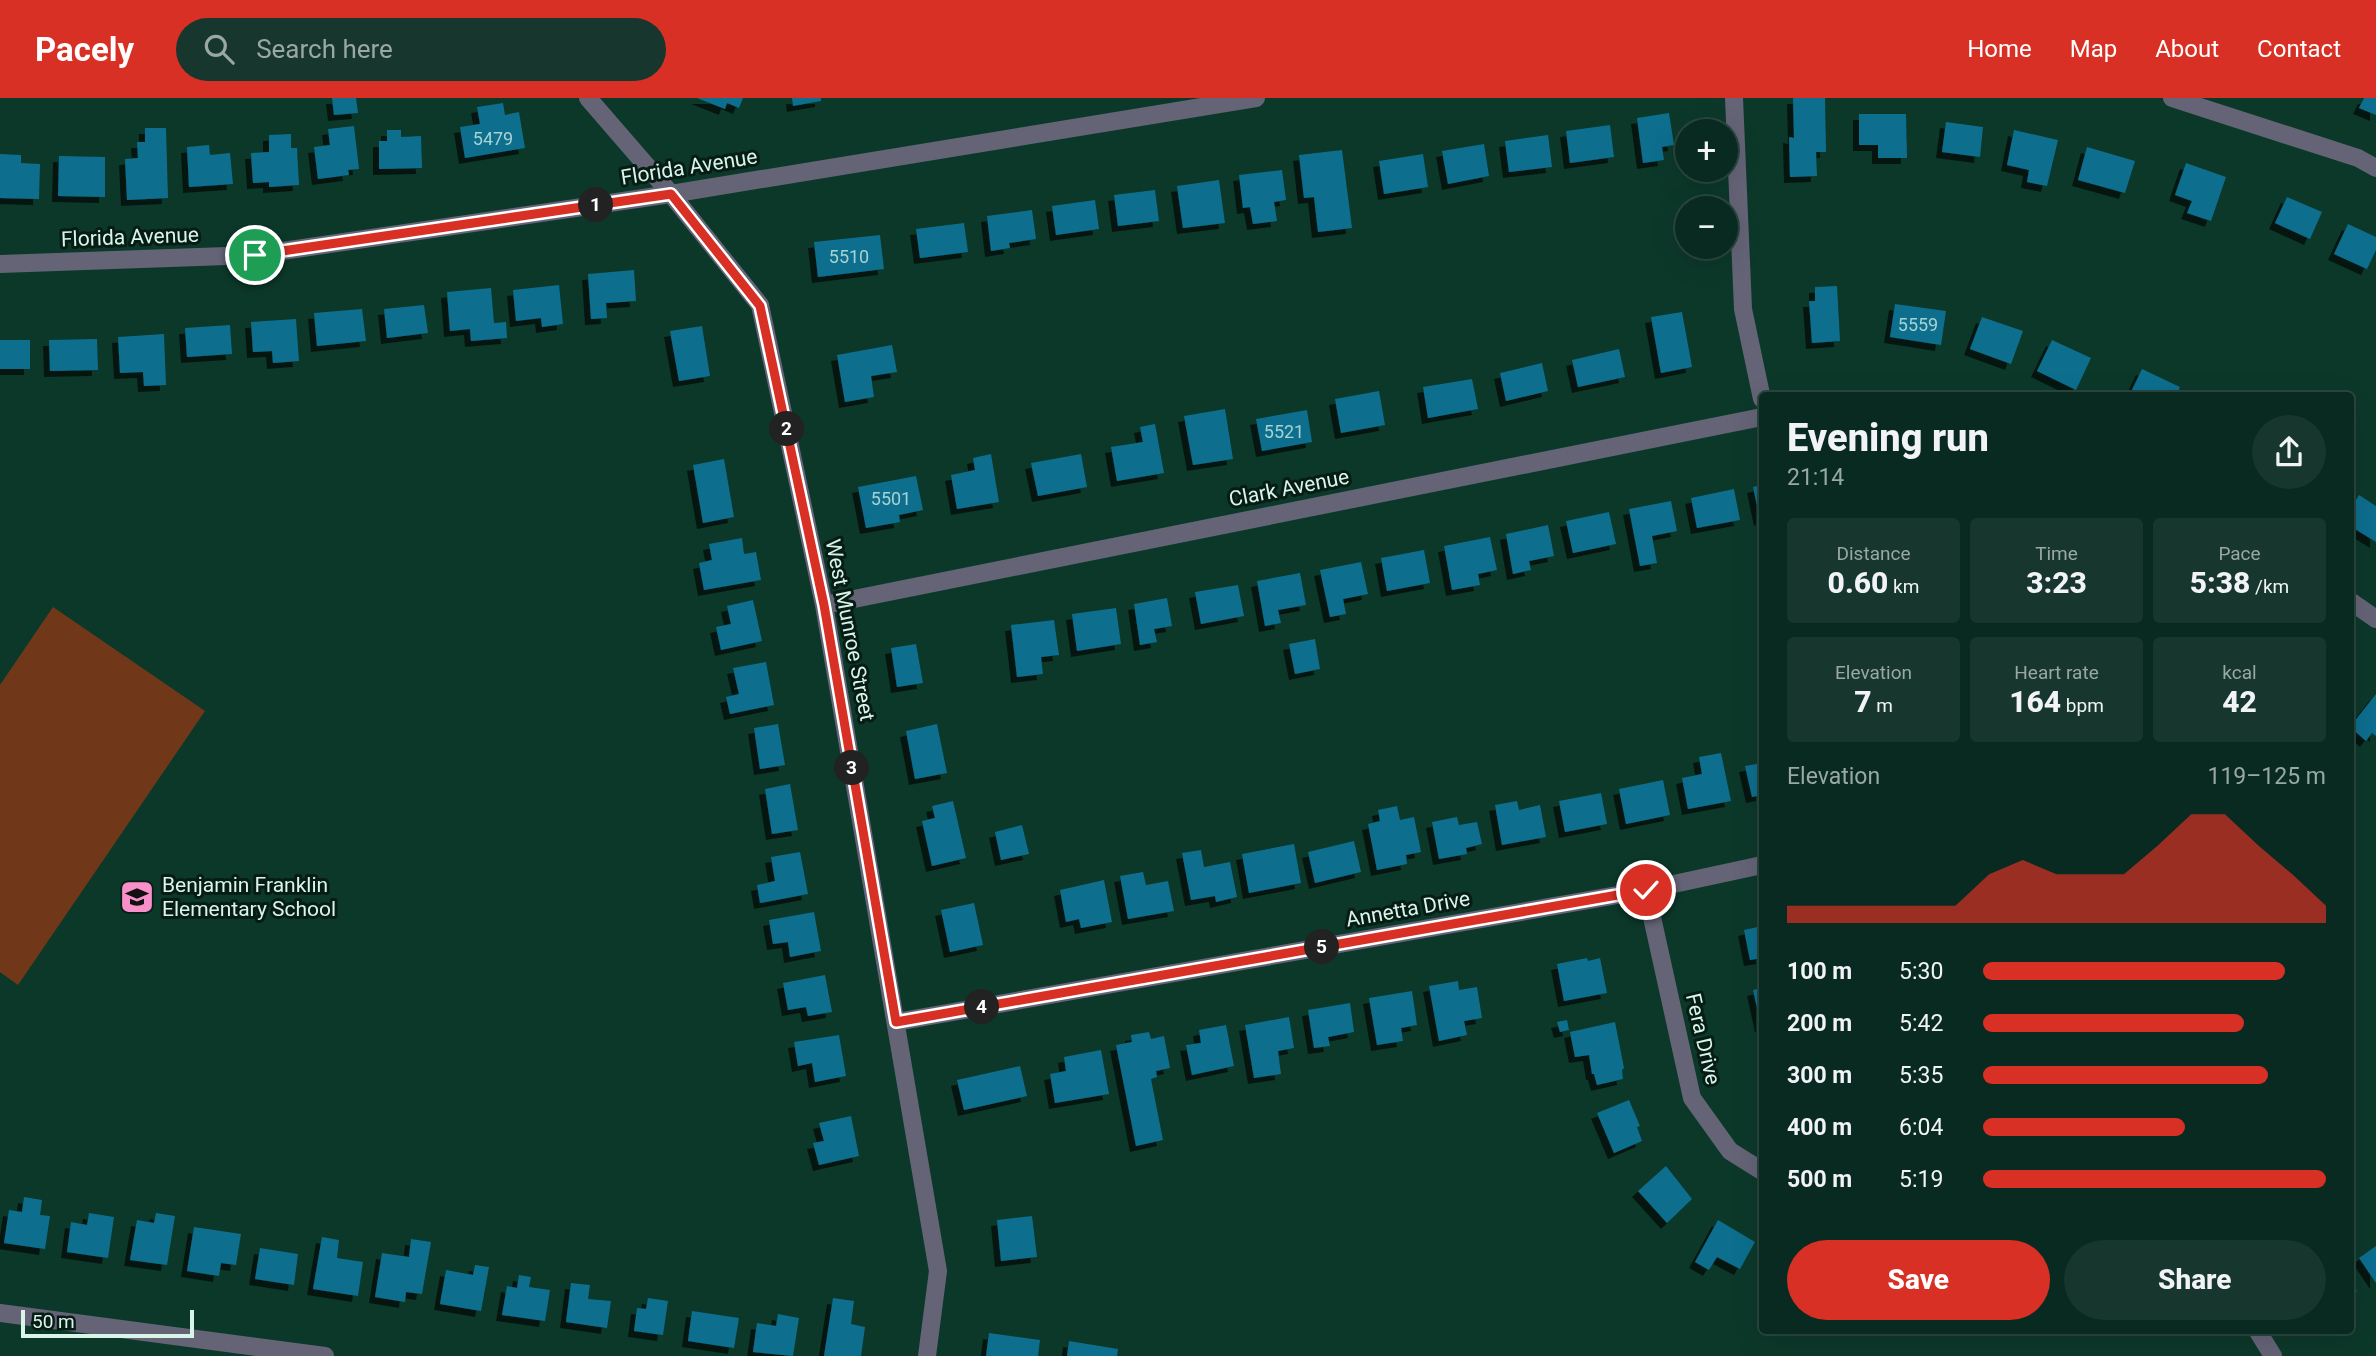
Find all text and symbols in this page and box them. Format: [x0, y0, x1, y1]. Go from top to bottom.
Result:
search box [176, 18, 666, 81]
text: Pacely [35, 30, 134, 69]
icon: search [200, 30, 238, 68]
text: Search here [256, 34, 393, 64]
text: Home [1967, 35, 2032, 63]
text: Map [2070, 35, 2117, 63]
text: About [2155, 35, 2219, 63]
text: Contact [2257, 35, 2341, 63]
map controls [1675, 119, 1738, 259]
button: + [1675, 119, 1738, 182]
house number: 5479 [473, 128, 513, 149]
street label: Florida Avenue [619, 144, 759, 190]
pin: 1 [578, 188, 614, 222]
text: 1 [590, 193, 601, 216]
button: − [1675, 196, 1738, 259]
street label: Florida Avenue [61, 223, 199, 251]
pin [225, 225, 285, 285]
icon: arrive [236, 236, 274, 274]
house number: 5510 [829, 246, 869, 267]
house number: 5559 [1898, 314, 1938, 335]
pin: 2 [770, 412, 804, 446]
button: share [2252, 415, 2326, 489]
text: Evening run [1787, 416, 1989, 460]
text: 2 [781, 417, 792, 440]
house number: 5521 [1264, 421, 1304, 442]
text: 21:14 [1787, 464, 1844, 491]
street label: Clark Avenue [1227, 465, 1351, 511]
house number: 5501 [871, 488, 911, 509]
street label: West Munroe Street [821, 537, 879, 723]
text: Distance [1837, 542, 1910, 565]
text: Time [2035, 542, 2078, 565]
text: Pace [2218, 542, 2261, 565]
text: 0.60 [1828, 565, 1888, 600]
text: 3:23 [2026, 565, 2087, 600]
text: 5:38 [2190, 565, 2250, 600]
text: km [1888, 575, 1919, 598]
text: /km [2250, 575, 2289, 598]
text: Elevation [1835, 661, 1912, 684]
text: Heart rate [2014, 661, 2099, 684]
text: kcal [2222, 661, 2257, 684]
text: 7 [1854, 684, 1871, 719]
text: 164 [2009, 684, 2061, 719]
text: 42 [2222, 684, 2257, 719]
text: m [1871, 694, 1893, 717]
text: bpm [2061, 694, 2104, 717]
pin: 3 [834, 750, 870, 786]
text: 3 [846, 756, 857, 779]
text: Elevation [1787, 763, 1880, 790]
text: 119–125 m [2207, 763, 2326, 790]
pin [1616, 860, 1676, 920]
icon: check [1627, 871, 1665, 909]
place label: Benjamin Franklin Elementary School [162, 873, 336, 921]
school or university icon: Benjamin Franklin Elementary School [118, 878, 156, 916]
street label: Annetta Drive [1344, 886, 1472, 932]
pin: 5 [1304, 930, 1340, 964]
text: 5 [1316, 935, 1327, 958]
text: 100 m [1787, 958, 1852, 985]
text: 5:30 [1899, 958, 1943, 985]
pin: 4 [964, 990, 1000, 1024]
street label: Fera Drive [1681, 991, 1725, 1087]
text: 4 [976, 995, 987, 1018]
text: 200 m [1787, 1010, 1852, 1037]
text: 5:42 [1899, 1010, 1943, 1037]
text: 300 m [1787, 1062, 1852, 1089]
text: 5:35 [1899, 1062, 1943, 1089]
text: 400 m [1787, 1114, 1852, 1141]
text: 6:04 [1899, 1114, 1943, 1141]
text: 500 m [1787, 1166, 1852, 1193]
text: 5:19 [1899, 1166, 1943, 1193]
button: Save [1787, 1240, 2050, 1320]
button: Share [2064, 1240, 2326, 1320]
scale bar [21, 1307, 194, 1339]
text: 50 m [32, 1310, 75, 1333]

